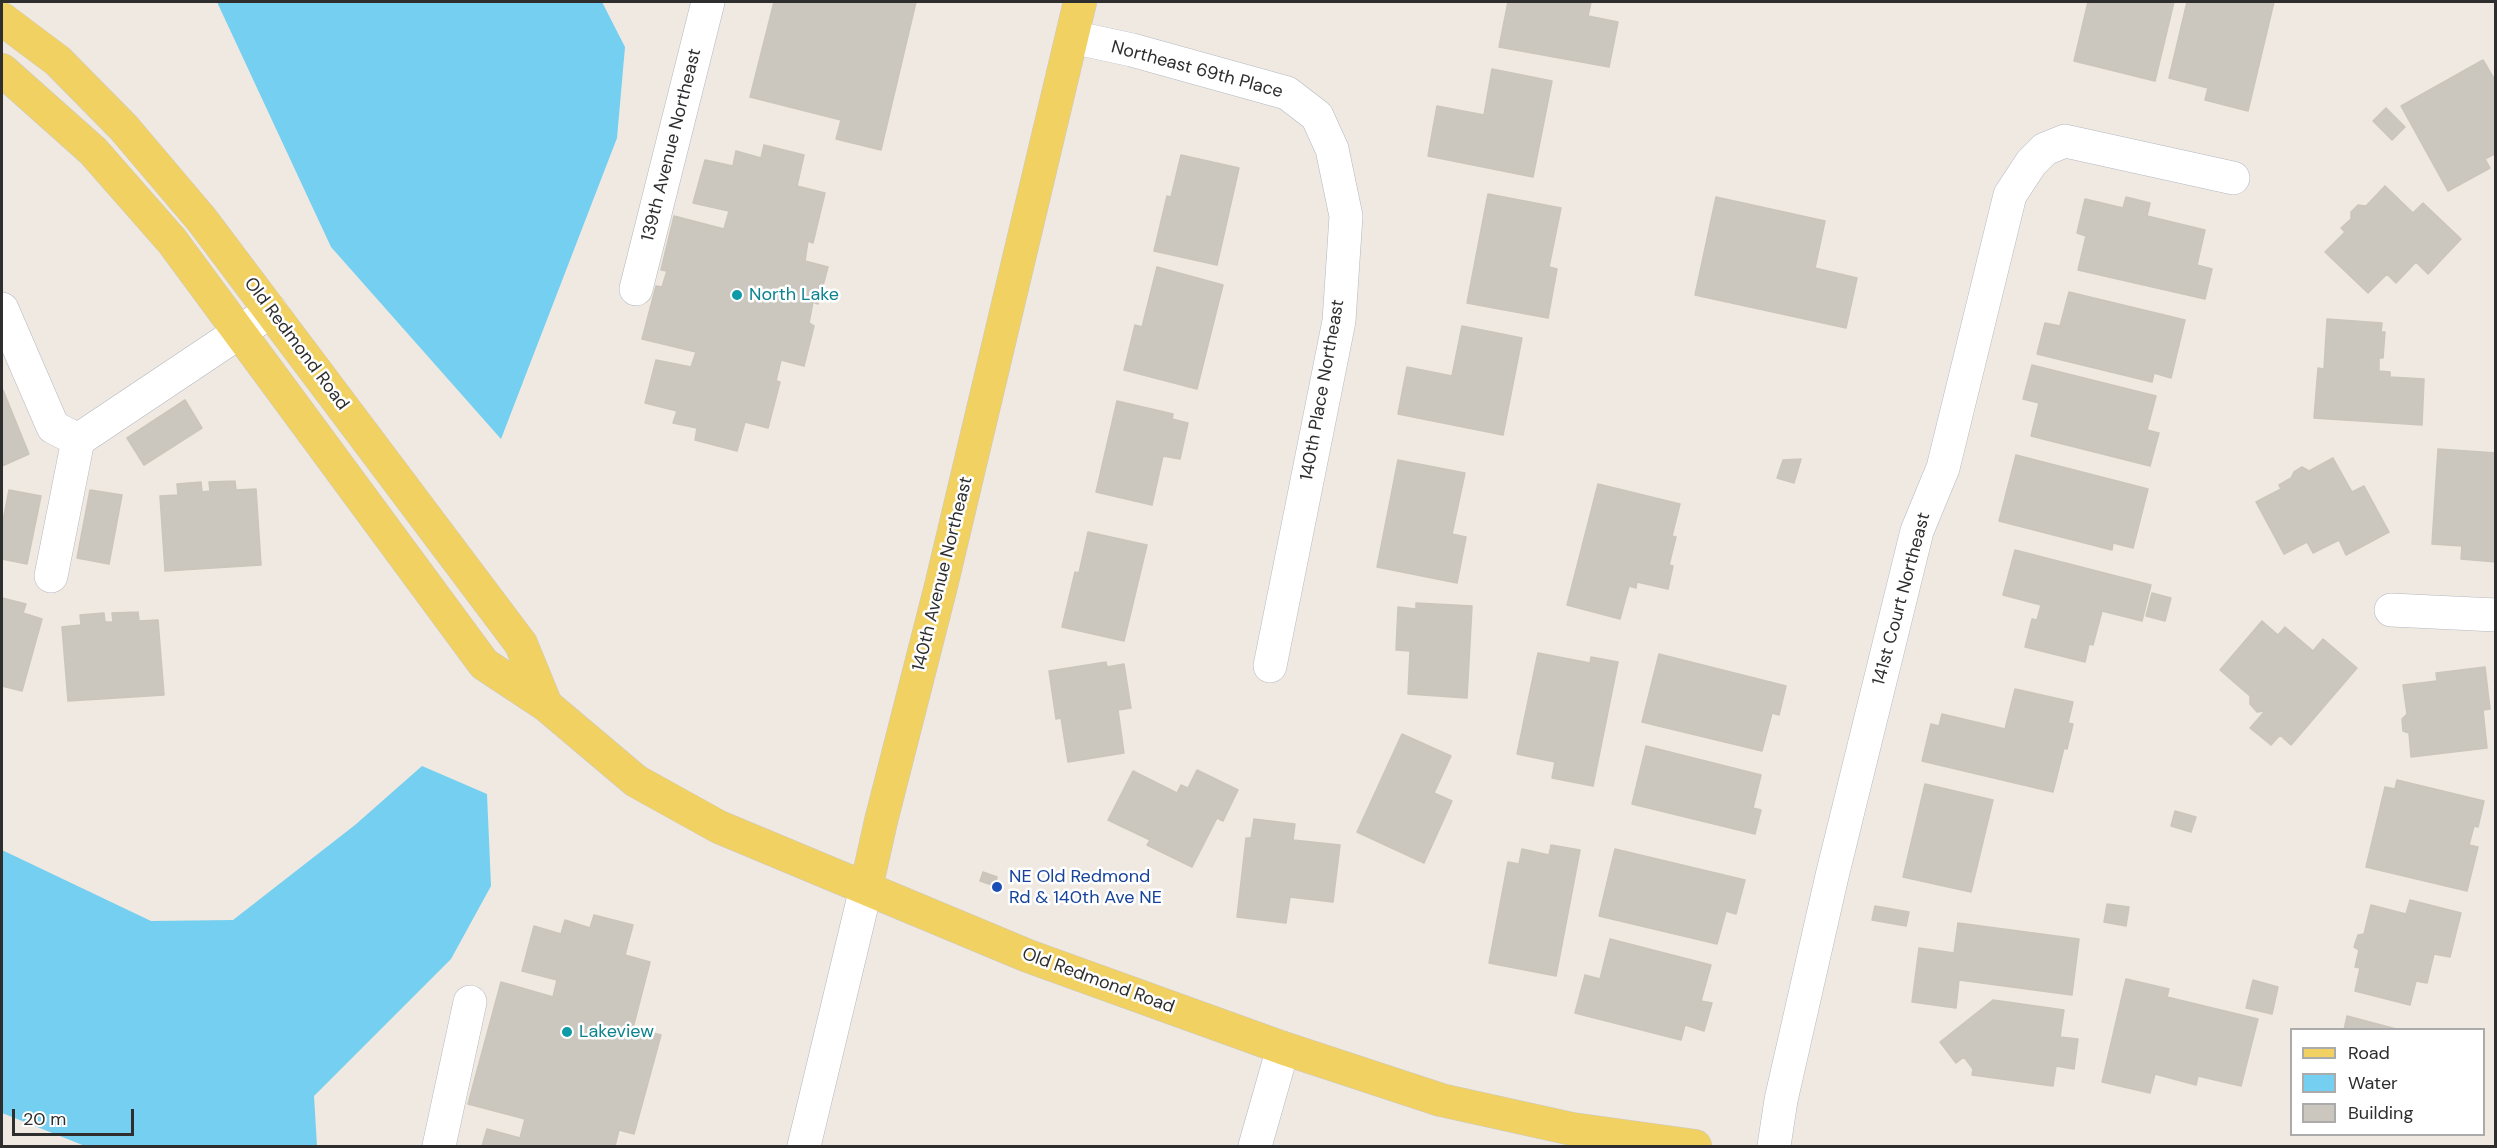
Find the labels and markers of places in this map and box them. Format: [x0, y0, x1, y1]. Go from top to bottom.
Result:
place label: North Lake [749, 284, 839, 306]
marker: North Lake [730, 288, 744, 302]
place label: NE Old Redmond Rd & 140th Ave NE [1009, 866, 1162, 908]
marker: NE Old Redmond Rd & 140th Ave NE [990, 880, 1004, 894]
place label: Lakeview [579, 1021, 654, 1043]
marker: Lakeview [560, 1025, 574, 1039]

